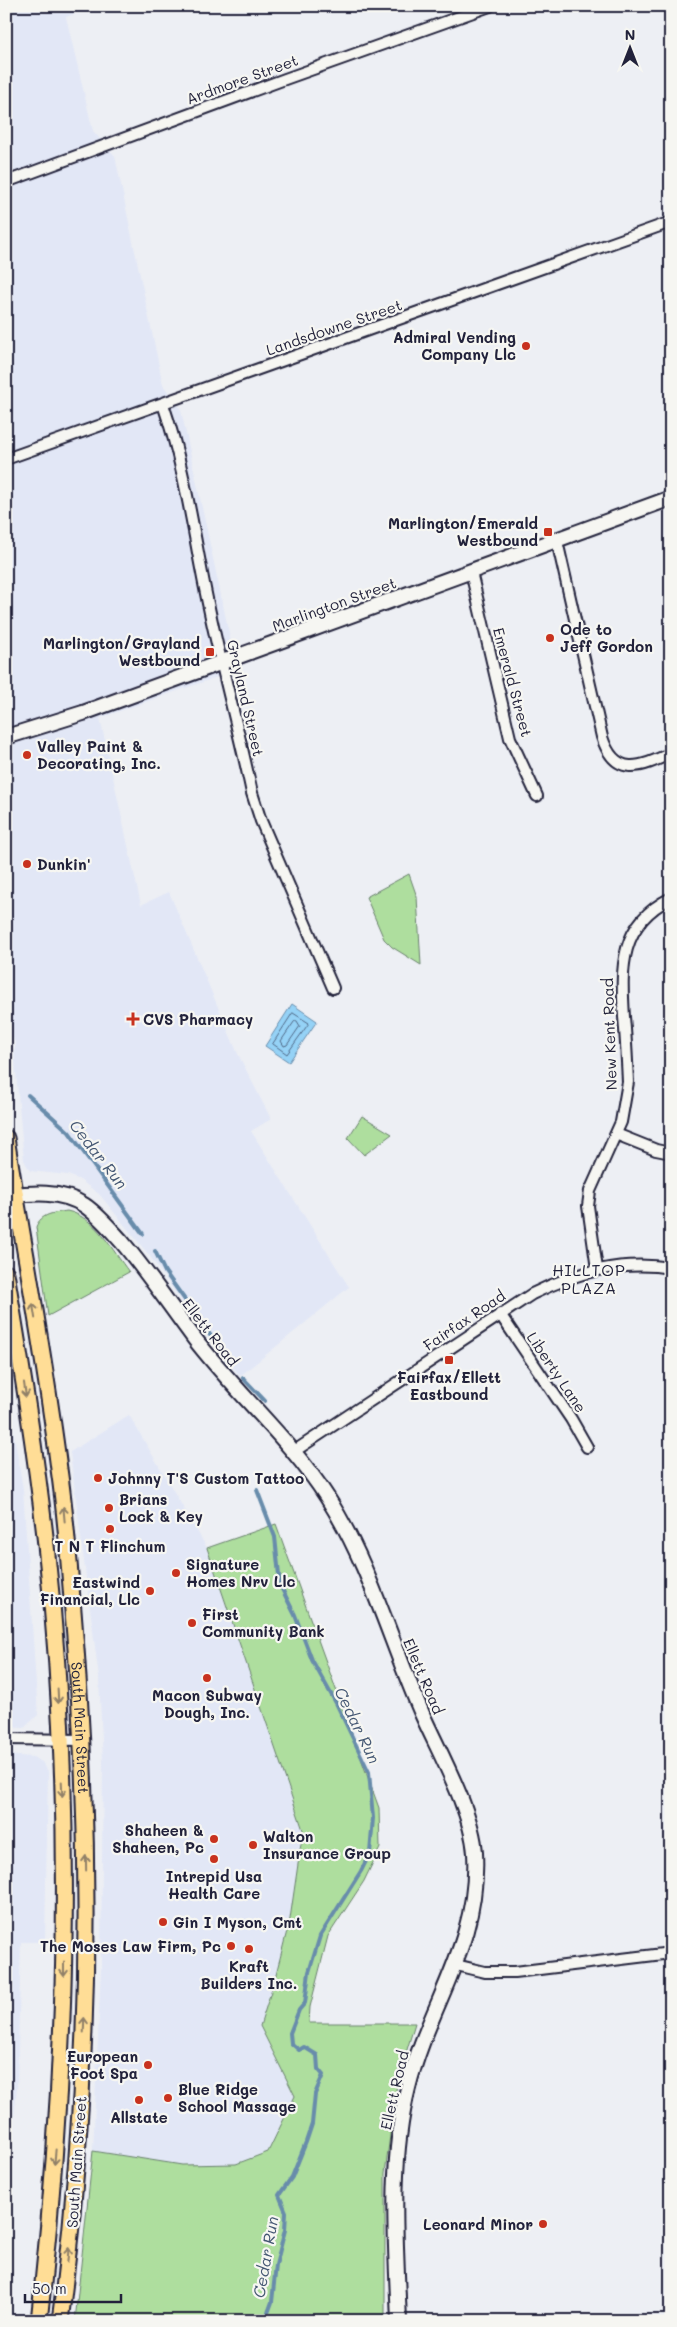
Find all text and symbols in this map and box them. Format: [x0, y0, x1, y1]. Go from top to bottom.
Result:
north arrow [604, 22, 654, 72]
text: N [625, 25, 635, 44]
street label: Ardmore Street [183, 49, 301, 109]
street label: Landsdowne Street [263, 294, 405, 360]
place label: Admiral Vending Company Llc [393, 327, 516, 364]
marker: Admiral Vending Company Llc [520, 340, 532, 352]
place label: Marlington/Emerald Westbound [388, 513, 538, 550]
marker: Marlington/Emerald Westbound [542, 526, 554, 538]
street label: Marlington Street [269, 572, 399, 636]
place label: Ode to Jeff Gordon [560, 619, 653, 656]
street label: Emerald Street [489, 625, 537, 739]
marker: Ode to Jeff Gordon [544, 632, 556, 644]
place label: Marlington/Grayland Westbound [43, 633, 200, 670]
street label: Grayland Street [223, 638, 269, 758]
marker: Marlington/Grayland Westbound [204, 646, 216, 658]
place label: Valley Paint & Decorating, Inc. [37, 736, 161, 773]
marker: Valley Paint & Decorating, Inc. [21, 749, 33, 761]
place label: Dunkin' [37, 854, 91, 874]
marker: Dunkin' [21, 858, 33, 870]
street label: New Kent Road [597, 978, 621, 1090]
place label: CVS Pharmacy [143, 1009, 253, 1029]
marker: CVS Pharmacy [127, 1013, 139, 1025]
water label: Cedar Run [65, 1115, 133, 1193]
district label: HILLTOP PLAZA [552, 1259, 626, 1298]
street label: Fairfax Road [419, 1285, 509, 1355]
street label: Ellett Road [178, 1294, 244, 1370]
one-way arrow [29, 1304, 39, 1320]
street label: Liberty Lane [523, 1328, 591, 1416]
marker: Fairfax/Ellett Eastbound [443, 1354, 455, 1366]
place label: Fairfax/Ellett Eastbound [397, 1367, 501, 1404]
one-way arrow [20, 1382, 30, 1398]
place label: Johnny T'S Custom Tattoo [108, 1468, 304, 1488]
marker: Johnny T'S Custom Tattoo [92, 1472, 104, 1484]
place label: Brians Lock & Key [119, 1489, 203, 1526]
marker: Brians Lock & Key [103, 1502, 115, 1514]
one-way arrow [59, 1506, 69, 1522]
marker: T N T Flinchum [104, 1523, 116, 1535]
place label: T N T Flinchum [55, 1536, 166, 1556]
place label: Signature Homes Nrv Llc [186, 1554, 295, 1591]
marker: Signature Homes Nrv Llc [170, 1567, 182, 1579]
place label: Eastwind Financial, Llc [40, 1572, 140, 1609]
marker: Eastwind Financial, Llc [144, 1585, 156, 1597]
place label: First Community Bank [202, 1604, 325, 1641]
marker: First Community Bank [186, 1617, 198, 1629]
street label: Ellett Road [399, 1635, 449, 1717]
street label: South Main Street [67, 1661, 94, 1794]
marker: Macon Subway Dough, Inc. [201, 1672, 213, 1684]
water label: Cedar Run [330, 1683, 386, 1767]
place label: Macon Subway Dough, Inc. [152, 1685, 262, 1722]
one-way arrow [53, 1687, 62, 1703]
one-way arrow [57, 1780, 67, 1797]
place label: Shaheen & Shaheen, Pc [112, 1820, 204, 1857]
place label: Walton Insurance Group [263, 1826, 391, 1863]
marker: Shaheen & Shaheen, Pc [208, 1833, 220, 1845]
marker: Walton Insurance Group [247, 1839, 259, 1851]
marker: Intrepid Usa Health Care [208, 1853, 220, 1865]
one-way arrow [81, 1855, 91, 1871]
place label: Intrepid Usa Health Care [166, 1866, 262, 1903]
place label: Gin I Myson, Cmt [173, 1912, 302, 1932]
marker: Gin I Myson, Cmt [157, 1916, 169, 1928]
place label: The Moses Law Firm, Pc [40, 1936, 221, 1956]
marker: The Moses Law Firm, Pc [225, 1940, 237, 1952]
marker: Kraft Builders Inc. [243, 1943, 255, 1955]
place label: Kraft Builders Inc. [201, 1956, 297, 1993]
one-way arrow [59, 1960, 69, 1977]
one-way arrow [79, 2017, 88, 2033]
place label: European Foot Spa [67, 2046, 138, 2083]
street label: Ellett Road [375, 2048, 413, 2132]
marker: European Foot Spa [142, 2059, 154, 2071]
place label: Blue Ridge School Massage [178, 2079, 296, 2116]
marker: Blue Ridge School Massage [162, 2092, 174, 2104]
marker: Allstate [133, 2094, 145, 2106]
street label: South Main Street [61, 2095, 91, 2229]
place label: Allstate [110, 2107, 168, 2127]
one-way arrow [50, 2149, 60, 2165]
water label: Cedar Run [247, 2214, 283, 2299]
place label: Leonard Minor [423, 2214, 533, 2234]
marker: Leonard Minor [537, 2218, 549, 2230]
one-way arrow [64, 2247, 73, 2263]
scale bar [25, 2272, 121, 2304]
text: 50 m [32, 2278, 67, 2298]

